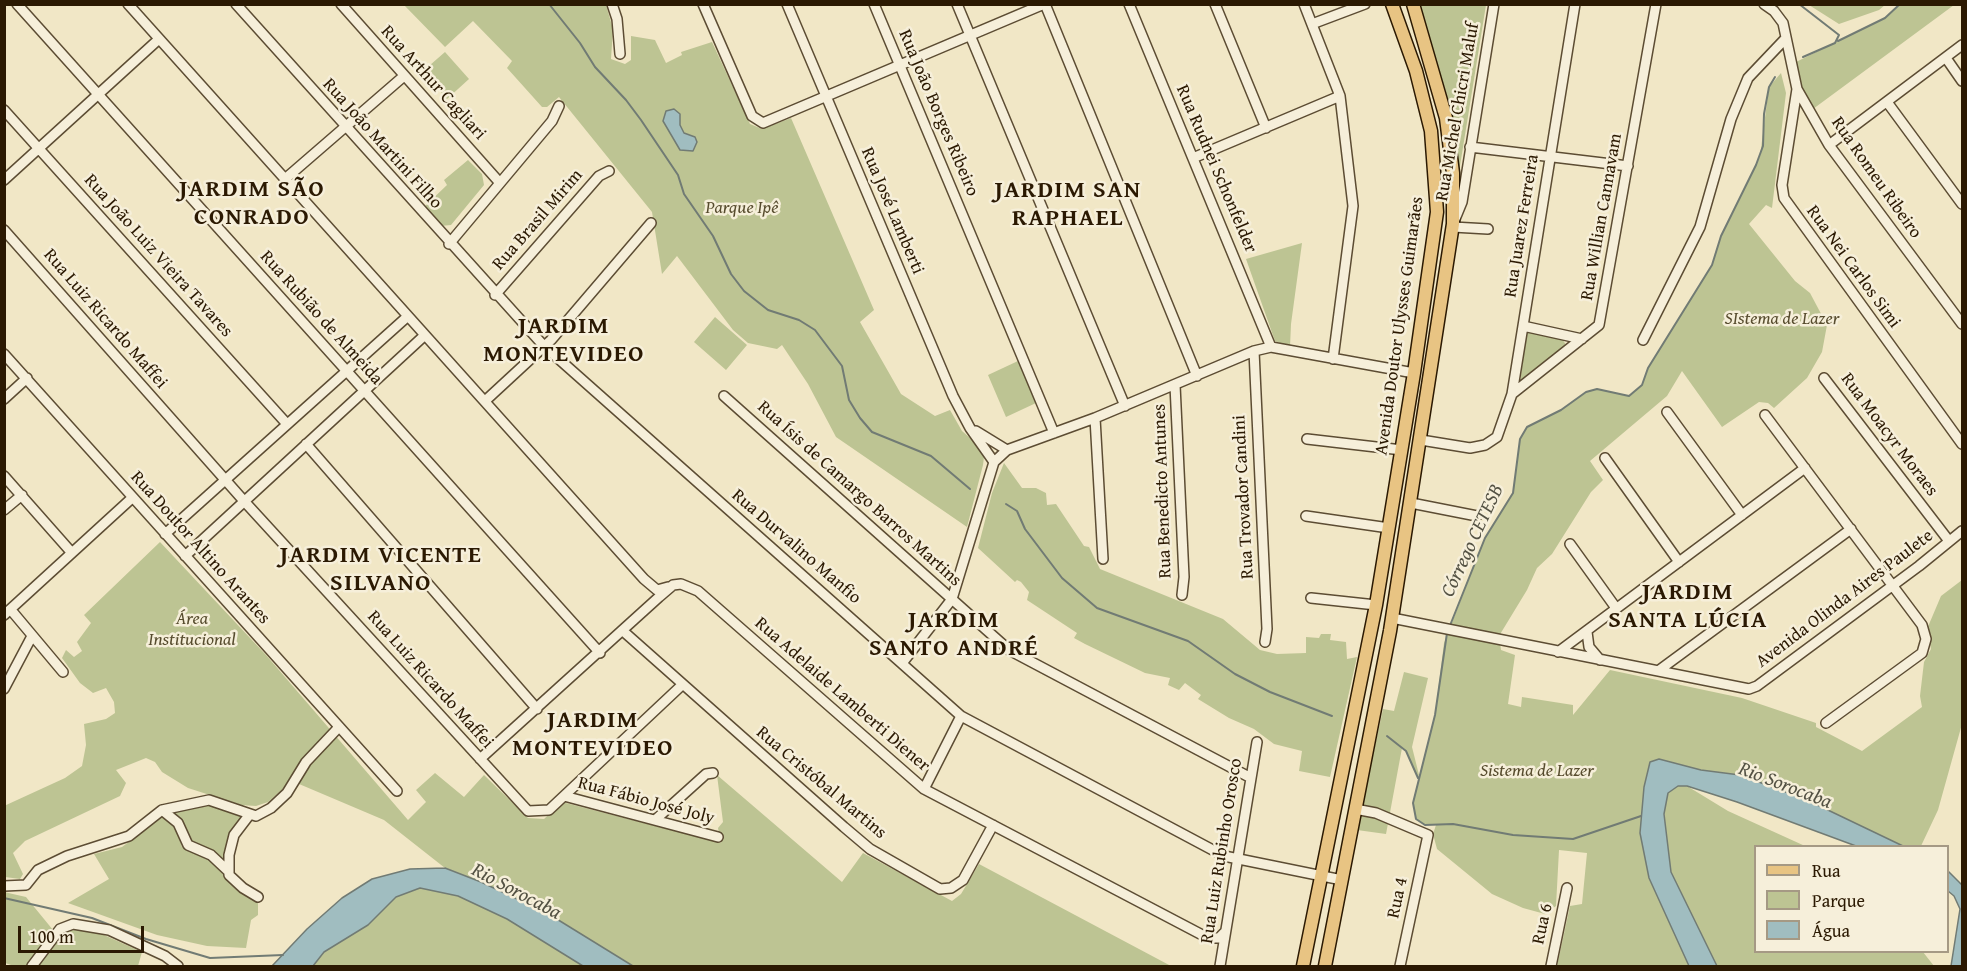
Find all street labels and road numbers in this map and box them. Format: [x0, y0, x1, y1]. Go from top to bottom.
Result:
street label: Rua Arthur Cagliari [376, 21, 490, 145]
street label: Rua Michel Chicri Maluf [1432, 21, 1484, 203]
street label: Rua João Borges Ribeiro [893, 26, 983, 200]
street label: Rua João Martini Filho [318, 74, 446, 214]
street label: Rua Rudnei Schonfelder [1171, 82, 1261, 256]
street label: Rua Romeu Ribeiro [1826, 113, 1926, 243]
street label: Rua Willian Cannavam [1577, 132, 1627, 302]
street label: Rua José Lamberti [856, 144, 928, 278]
street label: Rua Juarez Ferreira [1500, 153, 1544, 299]
street label: Rua Brasil Mirim [488, 165, 588, 275]
street label: Rua João Luiz Vieira Tavares [79, 170, 237, 342]
street label: Avenida Doutor Ulysses Guimarães [1371, 195, 1429, 457]
street label: Rua Nei Carlos Simi [1801, 201, 1905, 333]
street label: Rua Luiz Ricardo Maffei [38, 245, 172, 393]
street label: Rua Rubião de Almeida [255, 246, 387, 390]
street label: Rua Moacyr Moraes [1836, 369, 1942, 501]
street label: Rua Ísis de Camargo Barros Martins [752, 397, 966, 591]
street label: Rua Benedicto Antunes [1149, 403, 1177, 579]
street label: Rua Trovador Candini [1229, 414, 1259, 580]
street label: Rua Doutor Altino Arantes [125, 467, 275, 629]
street label: Rua Durvalino Manfio [727, 485, 865, 609]
street label: Avenida Olinda Aires Paulete [1752, 525, 1938, 673]
street label: Rua Luiz Ricardo Maffei [362, 607, 498, 753]
street label: Rua Adelaide Lamberti Diener [750, 613, 934, 777]
street label: Rua Cristóbal Martins [751, 722, 891, 844]
street label: Rua Luiz Rubinho Orosco [1197, 757, 1247, 945]
street label: Rua Fábio José Joly [575, 772, 717, 830]
street label: Rua 4 [1383, 876, 1413, 920]
street label: Rua 6 [1528, 902, 1558, 946]

